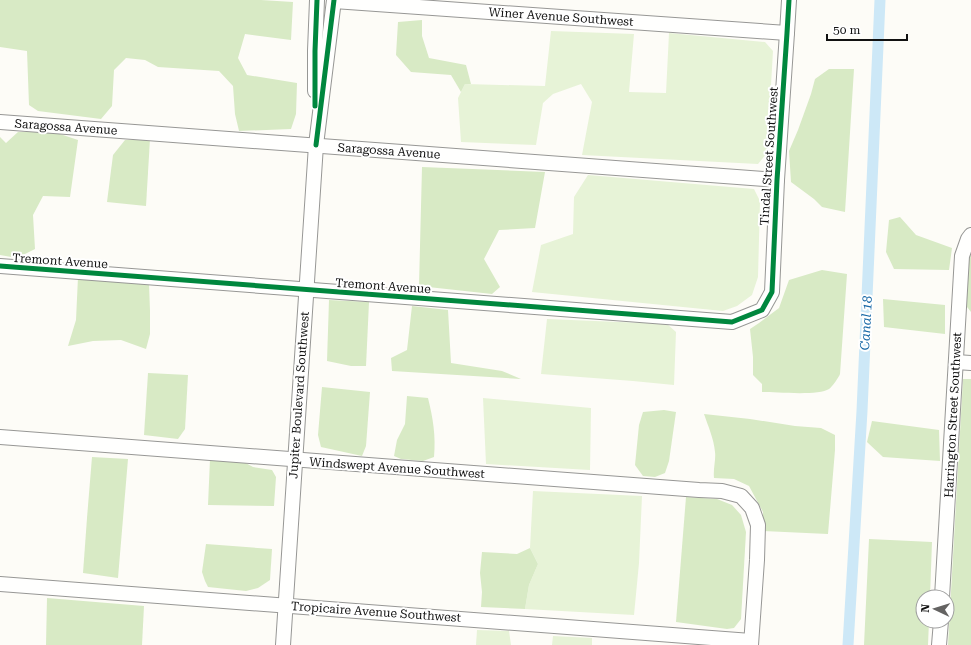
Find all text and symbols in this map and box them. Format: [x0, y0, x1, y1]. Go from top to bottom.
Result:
street label: Winer Avenue Southwest [488, 5, 635, 29]
scale bar [827, 16, 907, 42]
text: 50 m [833, 23, 860, 37]
street label: Tindal Street Southwest [757, 86, 781, 226]
street label: Saragossa Avenue [14, 116, 118, 138]
street label: Saragossa Avenue [337, 140, 441, 162]
street label: Tremont Avenue [12, 251, 109, 271]
street label: Tremont Avenue [335, 276, 432, 296]
water label: Canal 18 [857, 295, 875, 351]
street label: Jupiter Boulevard Southwest [286, 310, 312, 479]
street label: Harrington Street Southwest [942, 331, 964, 498]
street label: Windswept Avenue Southwest [309, 455, 486, 481]
north arrow [915, 589, 955, 629]
street label: Tropicaire Avenue Southwest [291, 599, 462, 625]
text: N [919, 603, 932, 613]

